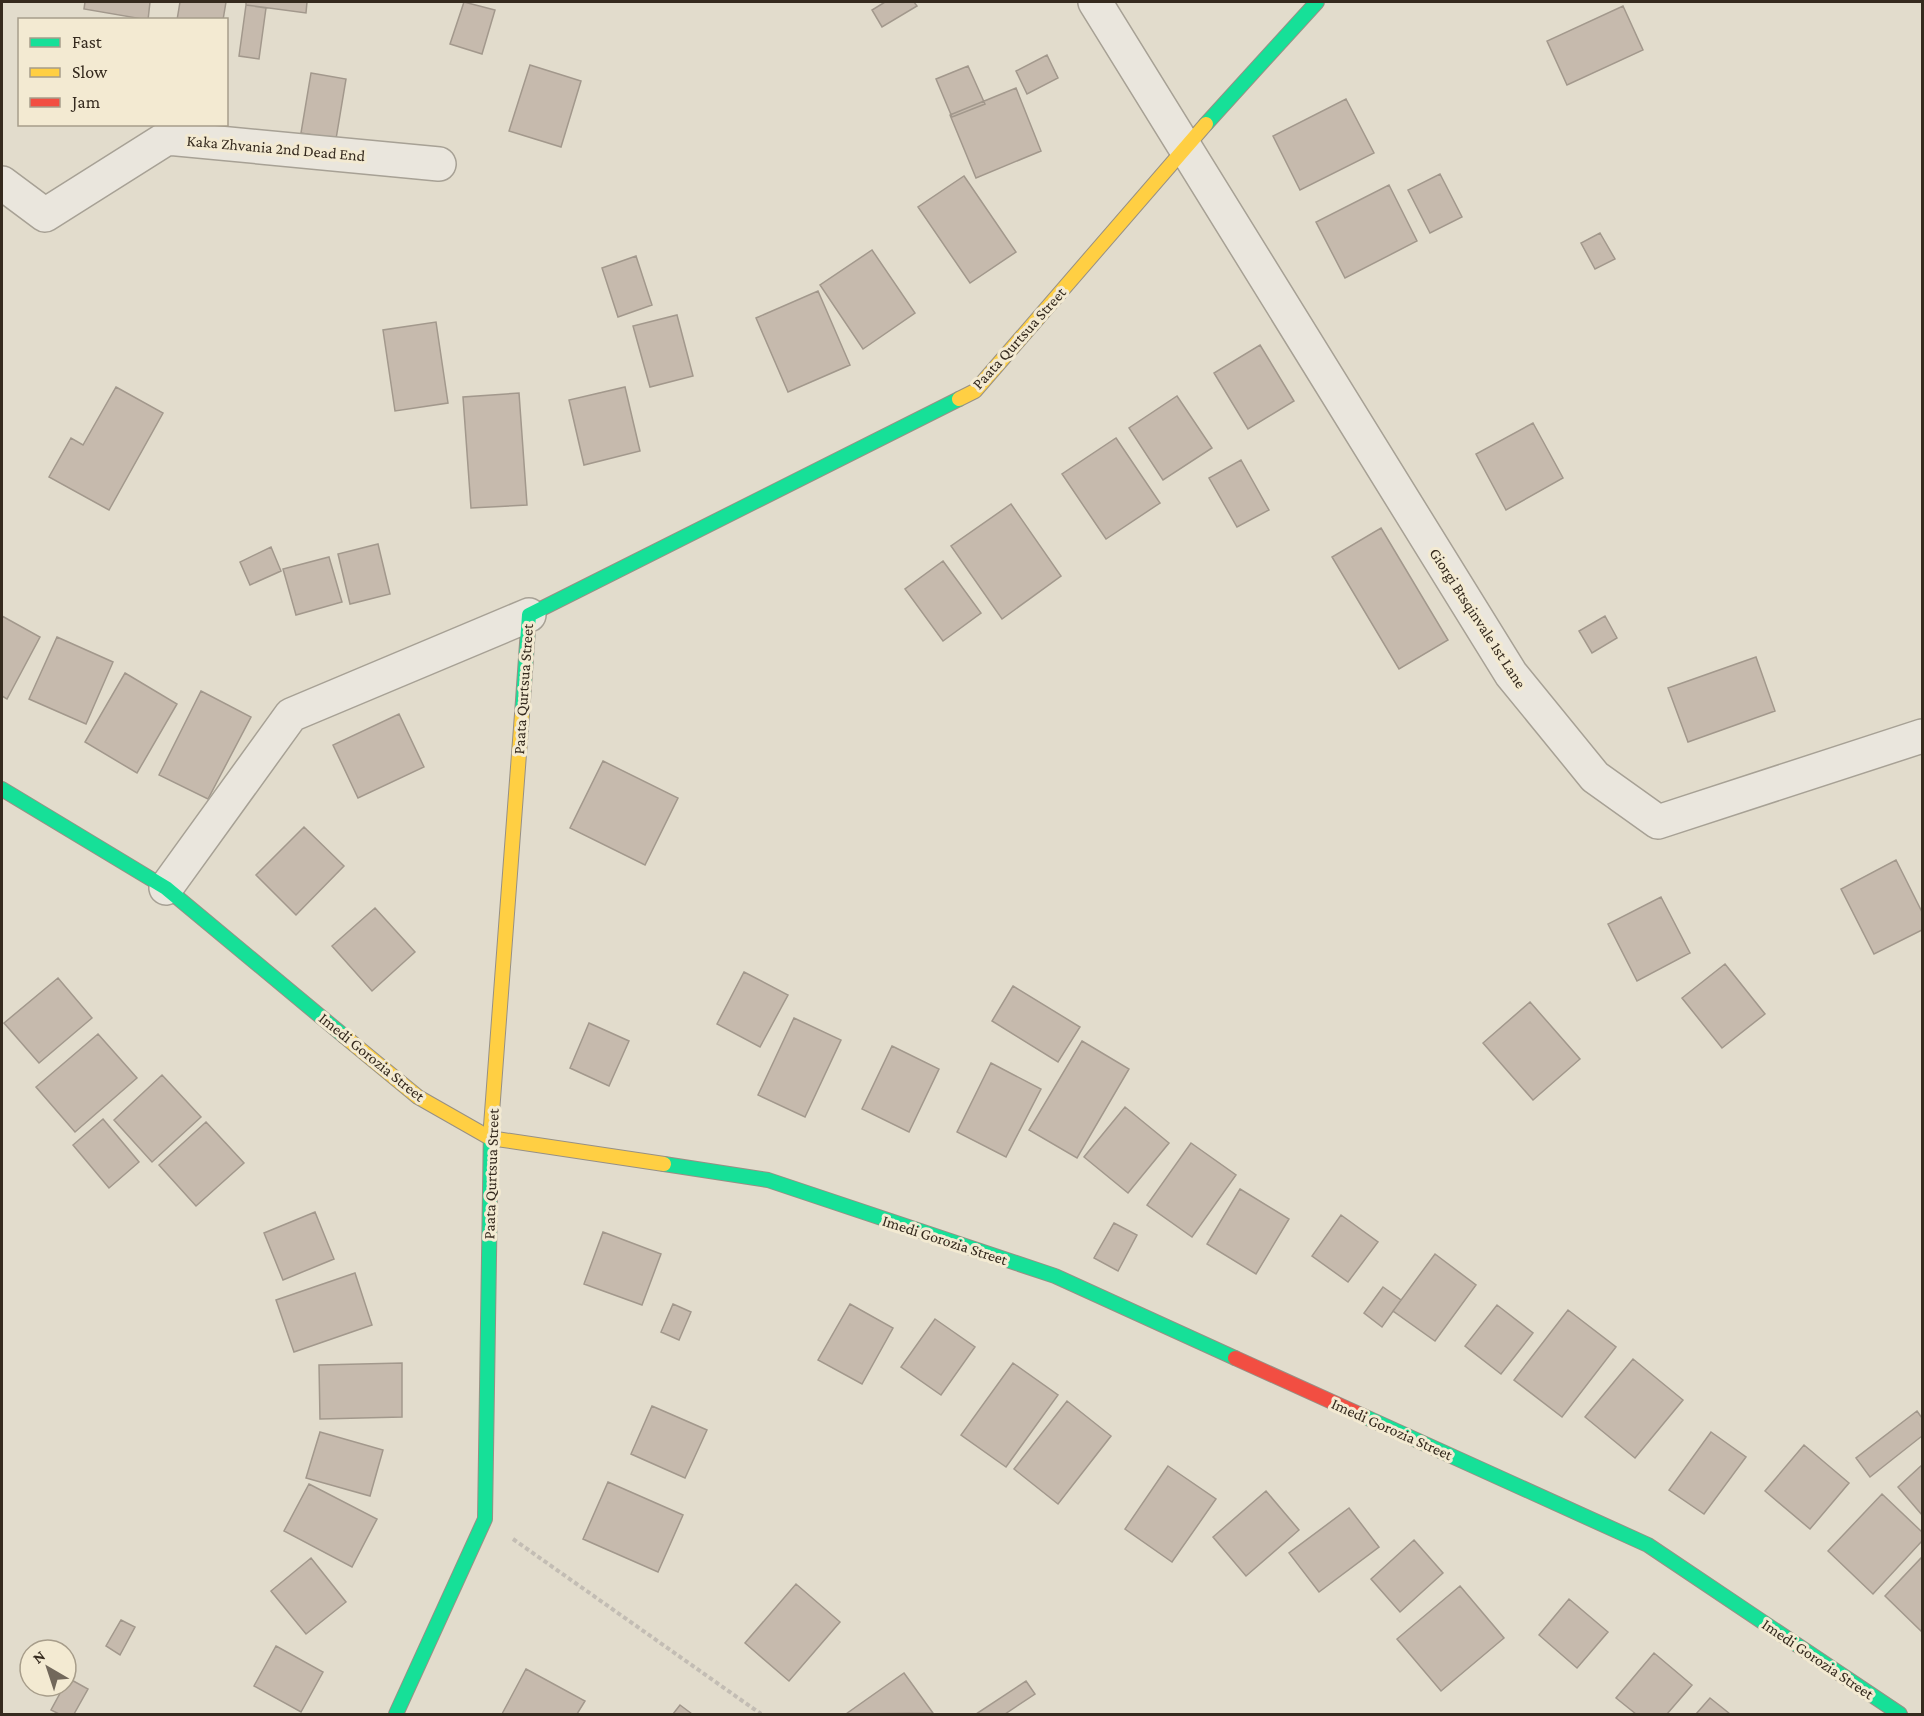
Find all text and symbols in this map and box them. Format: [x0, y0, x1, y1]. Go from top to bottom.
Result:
legend [18, 18, 228, 126]
text: Fast [72, 32, 103, 52]
text: Slow [72, 62, 108, 82]
text: Jam [70, 92, 101, 112]
street label: Kaka Zhvania 2nd Dead End [186, 132, 366, 164]
street label: Paata Qurtsua Street [969, 283, 1070, 392]
street label: Giorgi Btsqinvale 1st Lane [1426, 545, 1530, 692]
street label: Paata Qurtsua Street [510, 622, 536, 755]
street label: Imedi Gorozia Street [316, 1009, 429, 1105]
street label: Paata Qurtsua Street [480, 1108, 502, 1240]
street label: Imedi Gorozia Street [880, 1212, 1010, 1268]
street label: Imedi Gorozia Street [1329, 1395, 1456, 1464]
street label: Imedi Gorozia Street [1759, 1615, 1877, 1703]
north arrow [18, 1638, 78, 1698]
text: N [29, 1647, 49, 1667]

